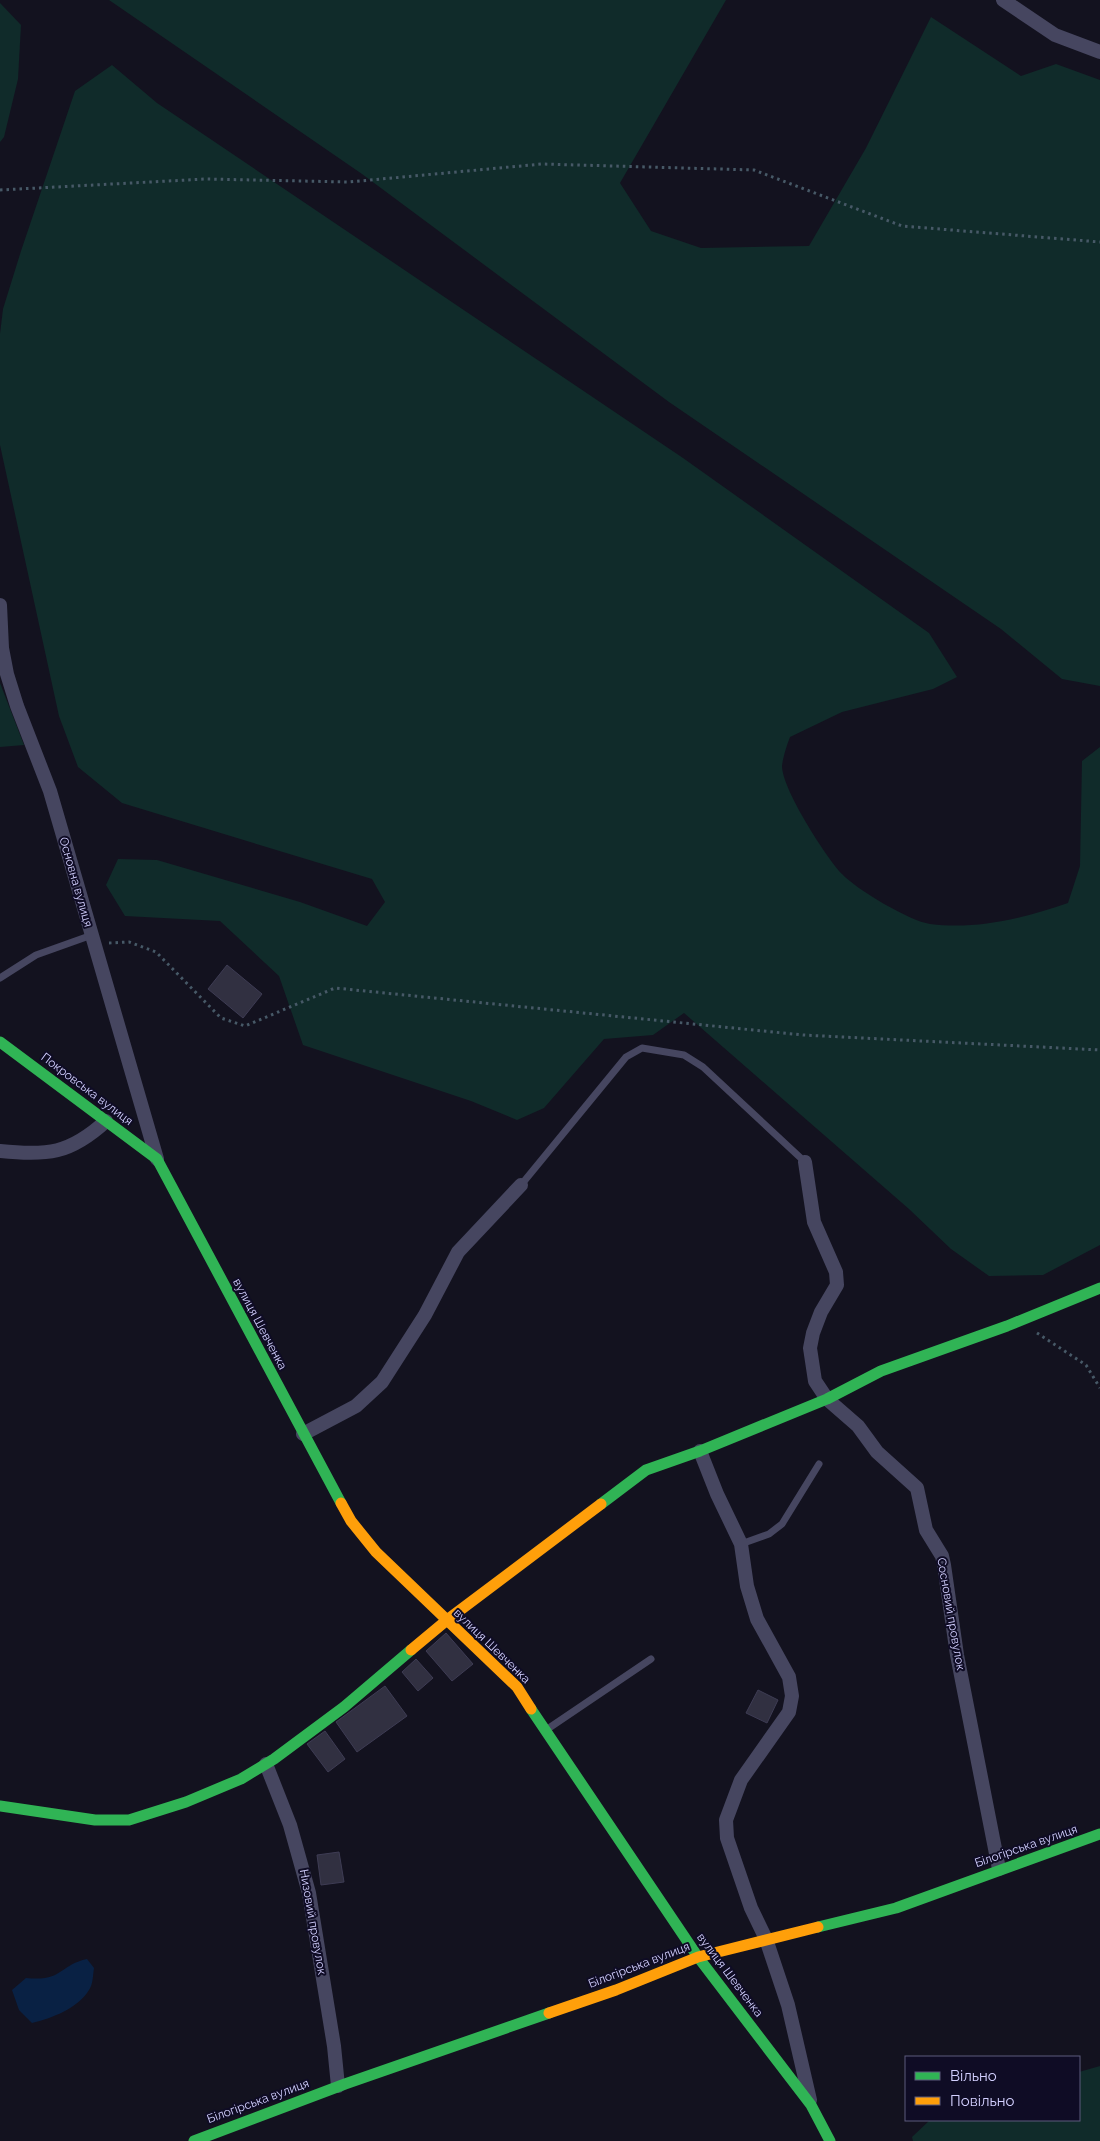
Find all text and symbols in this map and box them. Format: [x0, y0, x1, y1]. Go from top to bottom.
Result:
street label: Основна вулиця [56, 835, 96, 929]
street label: Покровська вулиця [38, 1050, 136, 1128]
street label: вулиця Шевченка [230, 1276, 290, 1372]
street label: Сосновий провулок [934, 1556, 968, 1672]
street label: вулиця Шевченка [451, 1606, 533, 1686]
street label: Білогірська вулиця [973, 1822, 1079, 1870]
street label: Низовий провулок [297, 1868, 329, 1976]
street label: вулиця Шевченка [694, 1930, 766, 2020]
street label: Білогірська вулиця [586, 1939, 692, 1991]
legend [905, 2056, 1080, 2121]
text: Вільно [950, 2067, 997, 2085]
street label: Білогірська вулиця [205, 2076, 311, 2126]
text: Повільно [950, 2092, 1015, 2110]

